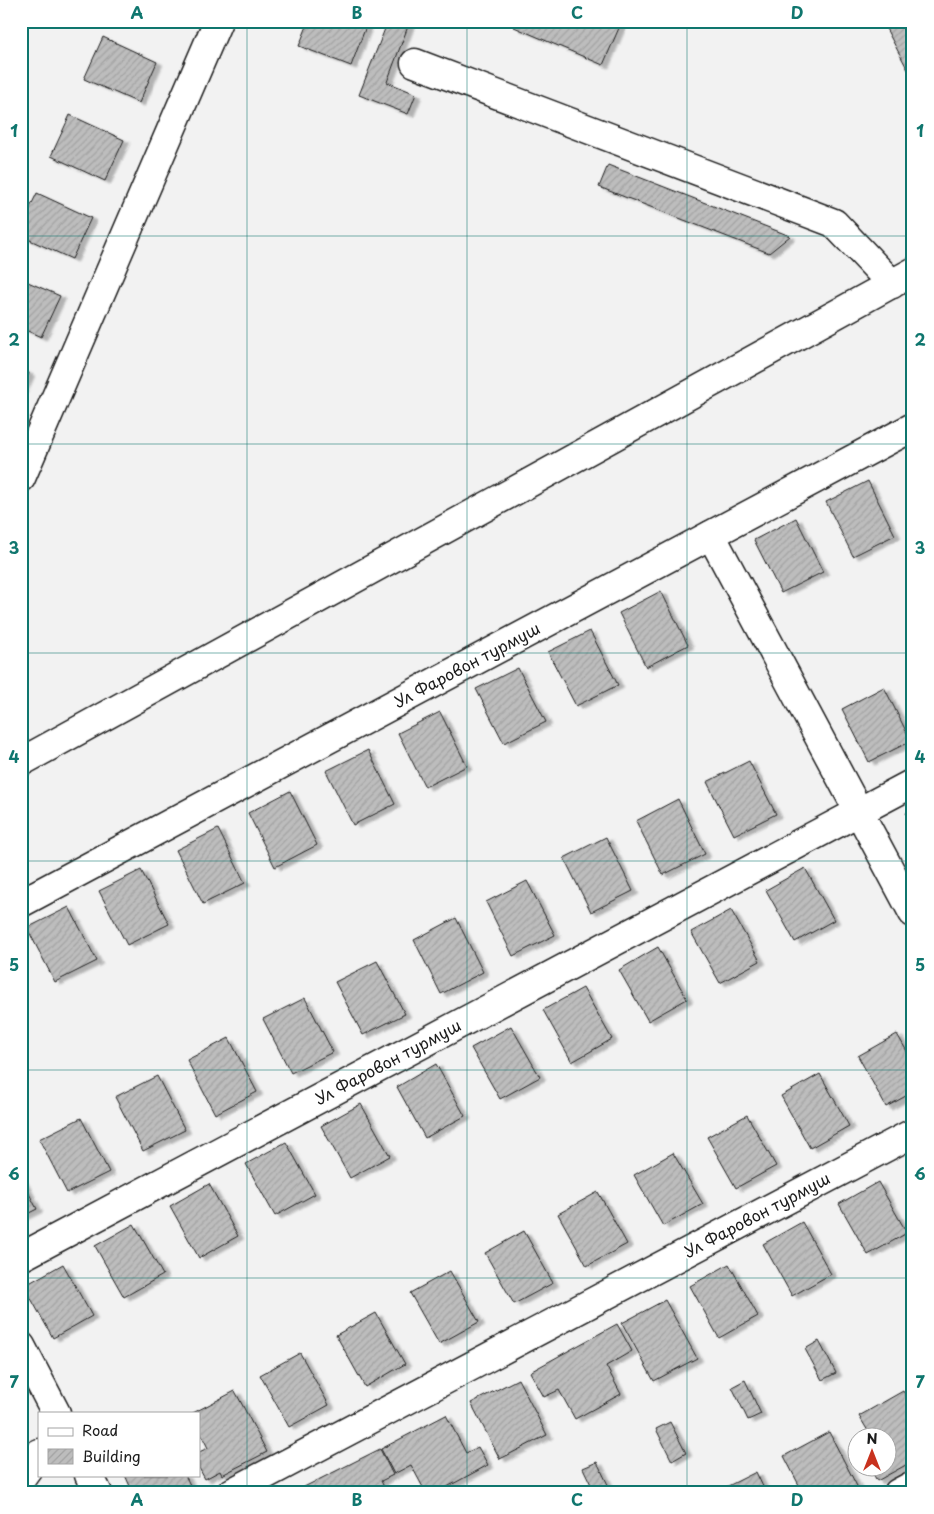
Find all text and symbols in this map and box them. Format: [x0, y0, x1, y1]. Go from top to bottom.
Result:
text: A [131, 0, 144, 24]
text: B [352, 0, 363, 24]
text: C [571, 0, 583, 24]
text: D [791, 0, 803, 24]
text: 1 [10, 118, 18, 142]
text: 1 [916, 118, 924, 142]
text: 2 [8, 327, 20, 351]
text: 2 [914, 327, 926, 351]
text: 3 [9, 535, 19, 559]
text: 3 [915, 535, 925, 559]
street label: Ул Фаровон турмуш [389, 615, 544, 713]
text: 4 [9, 744, 20, 768]
text: 4 [915, 744, 926, 768]
text: 5 [9, 952, 19, 976]
text: 5 [915, 952, 925, 976]
street label: Ул Фаровон турмуш [310, 1012, 465, 1110]
text: 6 [8, 1161, 20, 1185]
text: 6 [914, 1161, 926, 1185]
street label: Ул Фаровон турмуш [679, 1165, 834, 1263]
text: 7 [9, 1369, 19, 1393]
text: 7 [915, 1369, 925, 1393]
legend [38, 1412, 200, 1476]
text: Road [82, 1418, 118, 1441]
north arrow [846, 1426, 896, 1476]
text: N [866, 1428, 878, 1449]
text: Building [82, 1444, 141, 1467]
text: A [131, 1487, 144, 1511]
text: B [352, 1487, 363, 1511]
text: C [571, 1487, 583, 1511]
text: D [791, 1487, 803, 1511]

